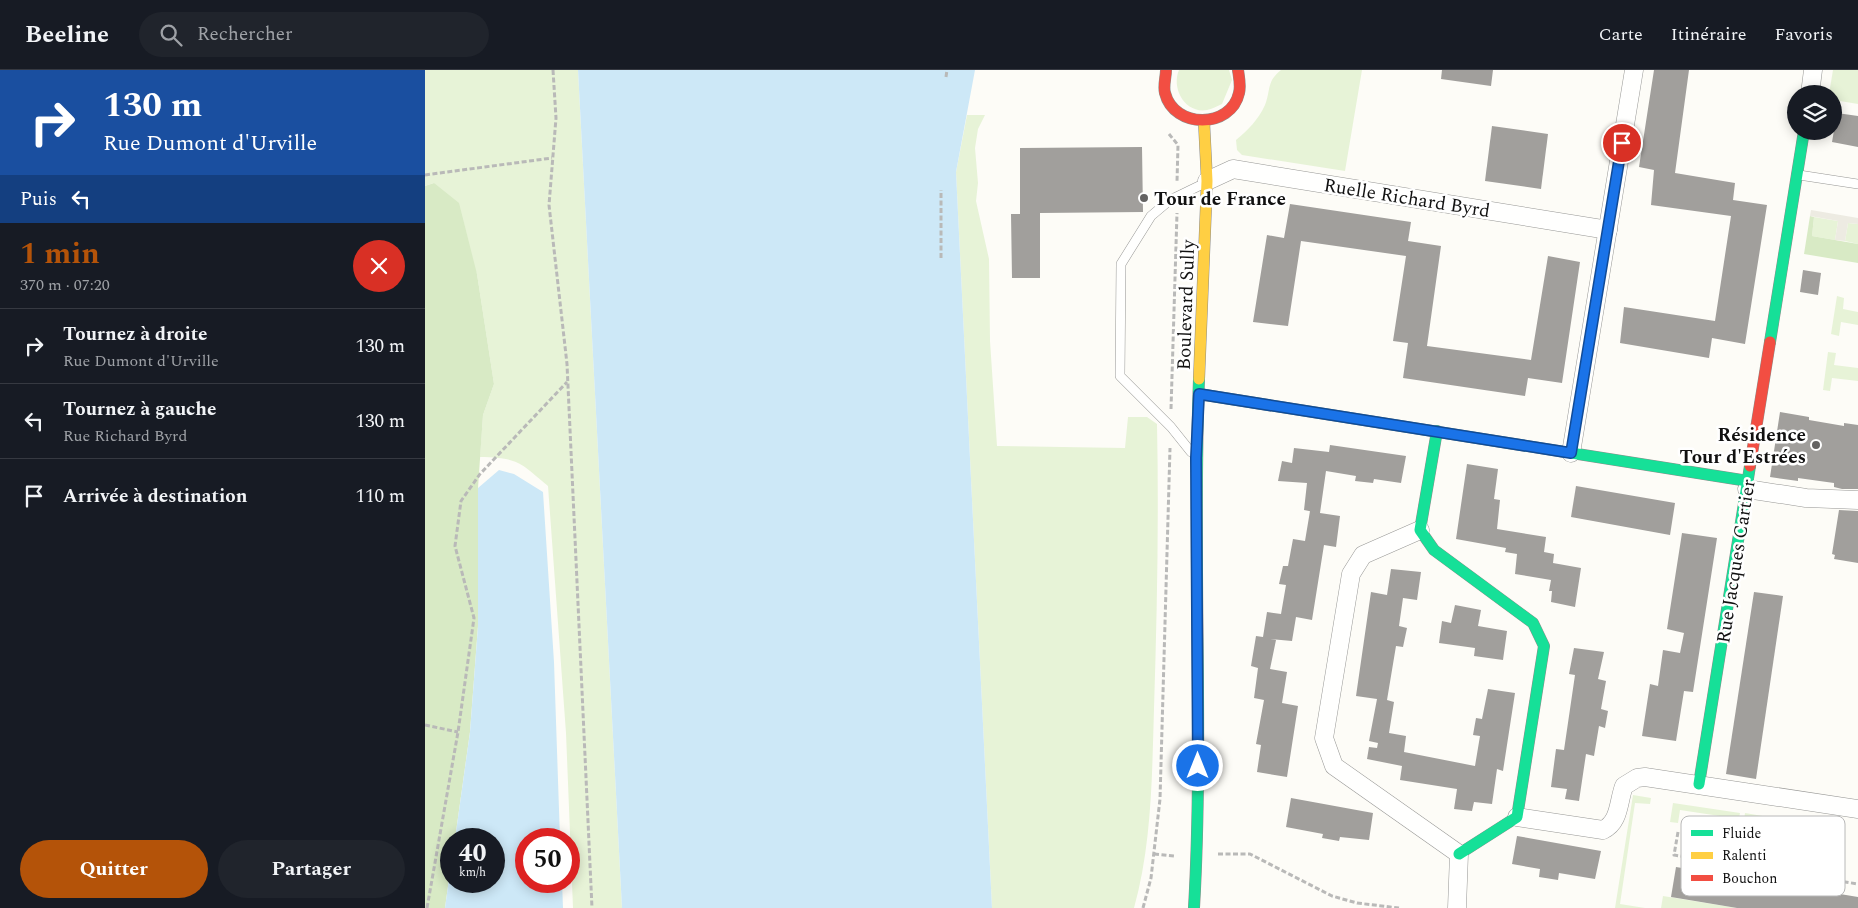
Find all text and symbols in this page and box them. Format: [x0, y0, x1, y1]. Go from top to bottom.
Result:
search box [139, 12, 489, 57]
text: Beeline [25, 17, 109, 53]
text: Rechercher [197, 20, 293, 49]
icon: search [157, 21, 185, 49]
text: Carte [1599, 21, 1643, 48]
text: Itinéraire [1671, 21, 1747, 48]
text: Favoris [1775, 21, 1833, 48]
text: 130 m [103, 79, 202, 132]
map controls [1787, 85, 1842, 140]
button: layers [1787, 85, 1842, 140]
icon: right [20, 90, 85, 155]
pin [1601, 122, 1643, 164]
text: Rue Dumont d'Urville [103, 127, 317, 160]
icon: arrive [1608, 129, 1636, 157]
street label: Ruelle Richard Byrd [1321, 171, 1492, 226]
text: Puis [20, 185, 57, 214]
icon: left [67, 185, 95, 213]
place label: Tour de France [1154, 185, 1286, 214]
marker: Tour de France [1138, 192, 1150, 204]
text: 1 min [20, 231, 100, 277]
street label: Boulevard Sully [1170, 238, 1203, 371]
button: close [353, 240, 405, 292]
text: 370 m · 07:20 [20, 273, 110, 297]
text: Tournez à droite [63, 320, 207, 349]
icon: right [20, 332, 48, 360]
text: 130 m [355, 332, 405, 361]
text: Rue Dumont d'Urville [63, 349, 219, 373]
text: Tournez à gauche [63, 395, 216, 424]
icon: left [20, 407, 48, 435]
text: 130 m [355, 407, 405, 436]
place label: Résidence Tour d'Estrées [1679, 421, 1806, 472]
text: Rue Richard Byrd [63, 424, 187, 448]
marker: Résidence Tour d'Estrées [1810, 439, 1822, 451]
street label: Rue Jacques Cartier [1709, 477, 1764, 645]
icon: arrive [20, 482, 48, 510]
text: Arrivée à destination [63, 482, 247, 511]
text: 110 m [355, 482, 405, 511]
position arrow [1171, 739, 1223, 791]
legend [1681, 816, 1845, 896]
text: Fluide [1722, 823, 1761, 844]
speed limit sign: 50 [515, 828, 580, 893]
text: 40 [458, 835, 487, 873]
button: Quitter [20, 840, 208, 898]
button: Partager [218, 840, 405, 898]
text: Ralenti [1722, 845, 1767, 866]
text: km/h [459, 863, 486, 882]
text: Bouchon [1722, 868, 1777, 889]

